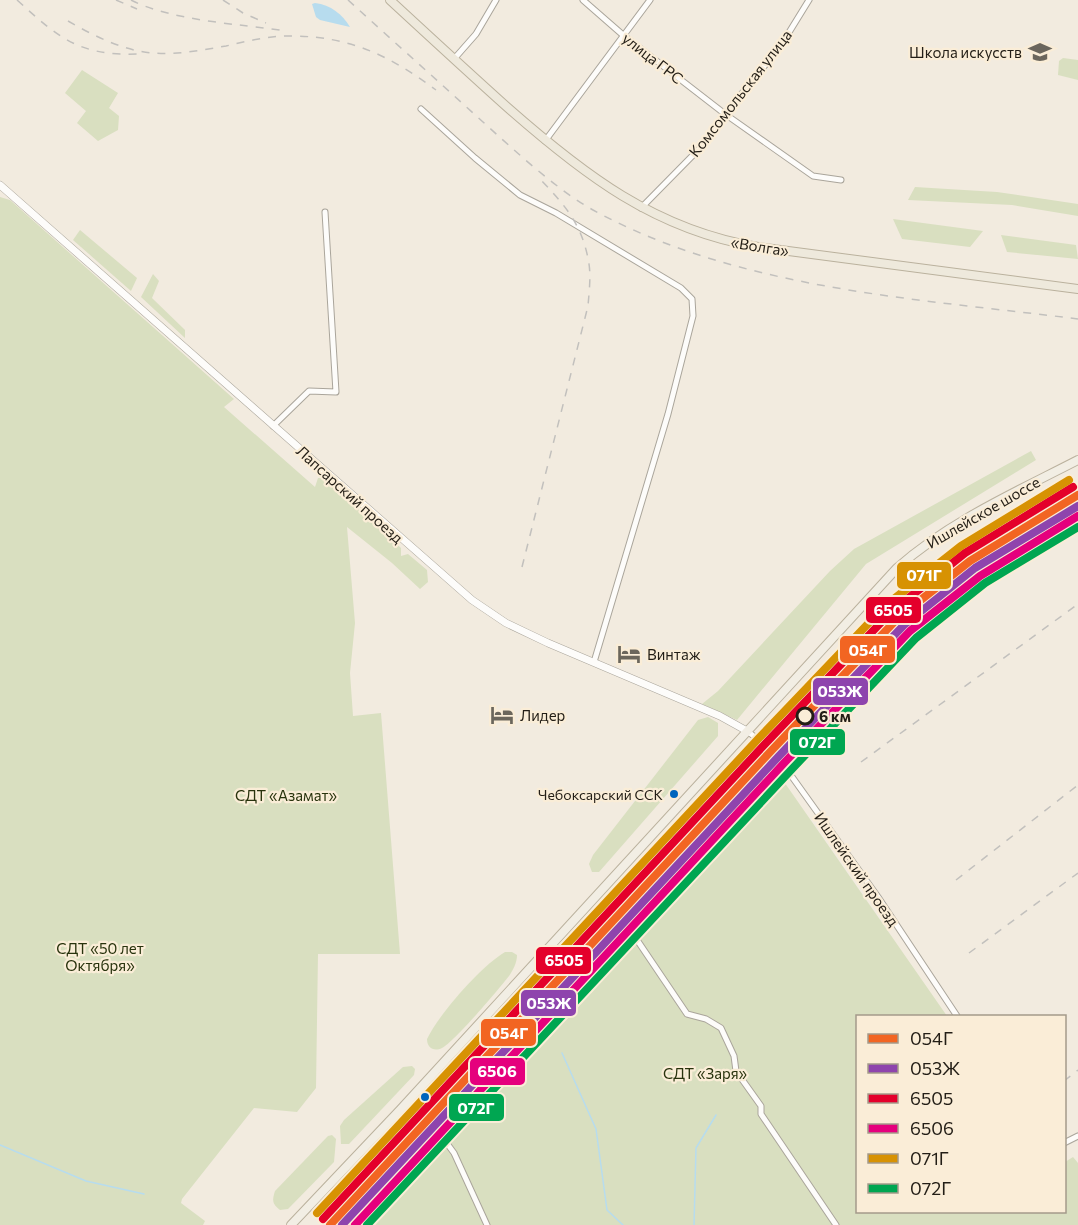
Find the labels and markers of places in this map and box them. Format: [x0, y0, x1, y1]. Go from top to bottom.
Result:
school or university icon: Школа искусств [1027, 39, 1053, 65]
place label: Школа искусств [909, 43, 1022, 61]
hotel icon: Винтаж [616, 641, 642, 667]
place label: Винтаж [647, 645, 701, 663]
hotel icon: Лидер [489, 702, 515, 728]
place label: Лидер [520, 706, 565, 724]
marker: 6 км [796, 707, 814, 725]
place label: 6 км [819, 707, 851, 725]
place label: Чебоксарский ССК [538, 786, 663, 803]
marker: Чебоксарский ССК [668, 788, 680, 800]
unlabelled marker [419, 1091, 431, 1103]

